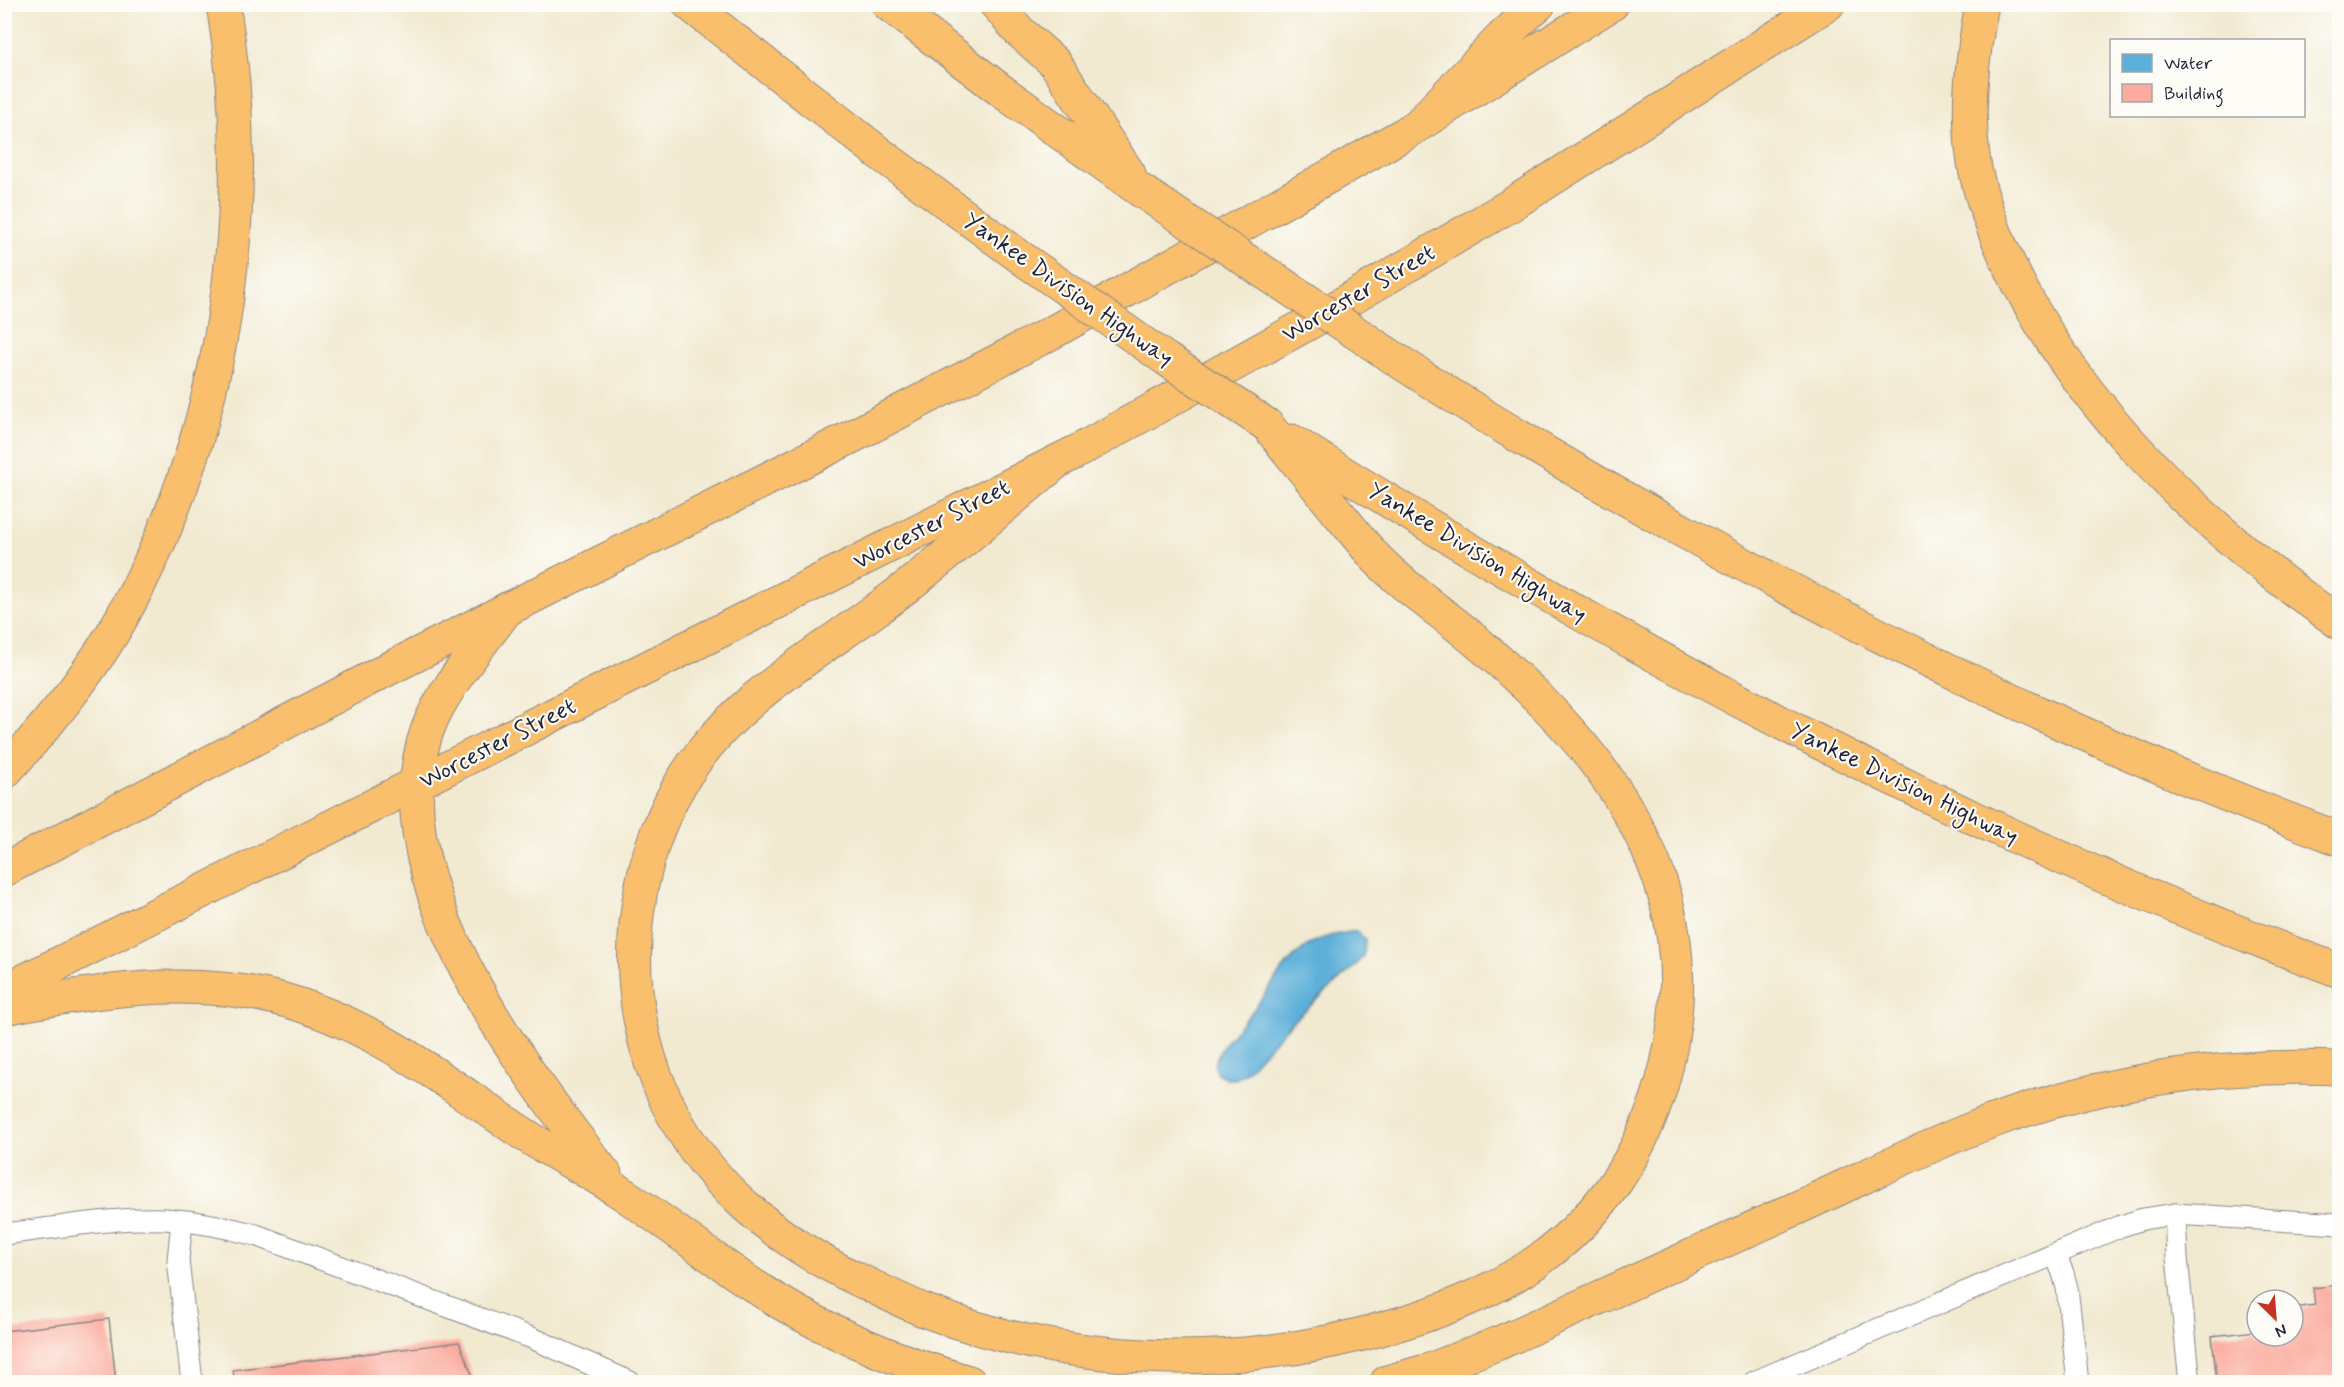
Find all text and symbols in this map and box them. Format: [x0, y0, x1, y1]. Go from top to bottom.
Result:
legend [2110, 39, 2305, 117]
text: Water [2164, 52, 2213, 76]
text: Building [2164, 82, 2224, 108]
street label: Yankee Division Highway [956, 206, 1179, 376]
street label: Worcester Street [1277, 238, 1441, 350]
street label: Worcester Street [848, 472, 1016, 578]
street label: Yankee Division Highway [1361, 475, 1592, 632]
street label: Worcester Street [414, 691, 582, 797]
street label: Yankee Division Highway [1784, 715, 2023, 854]
north arrow [2245, 1288, 2305, 1348]
text: N [2271, 1318, 2290, 1342]

